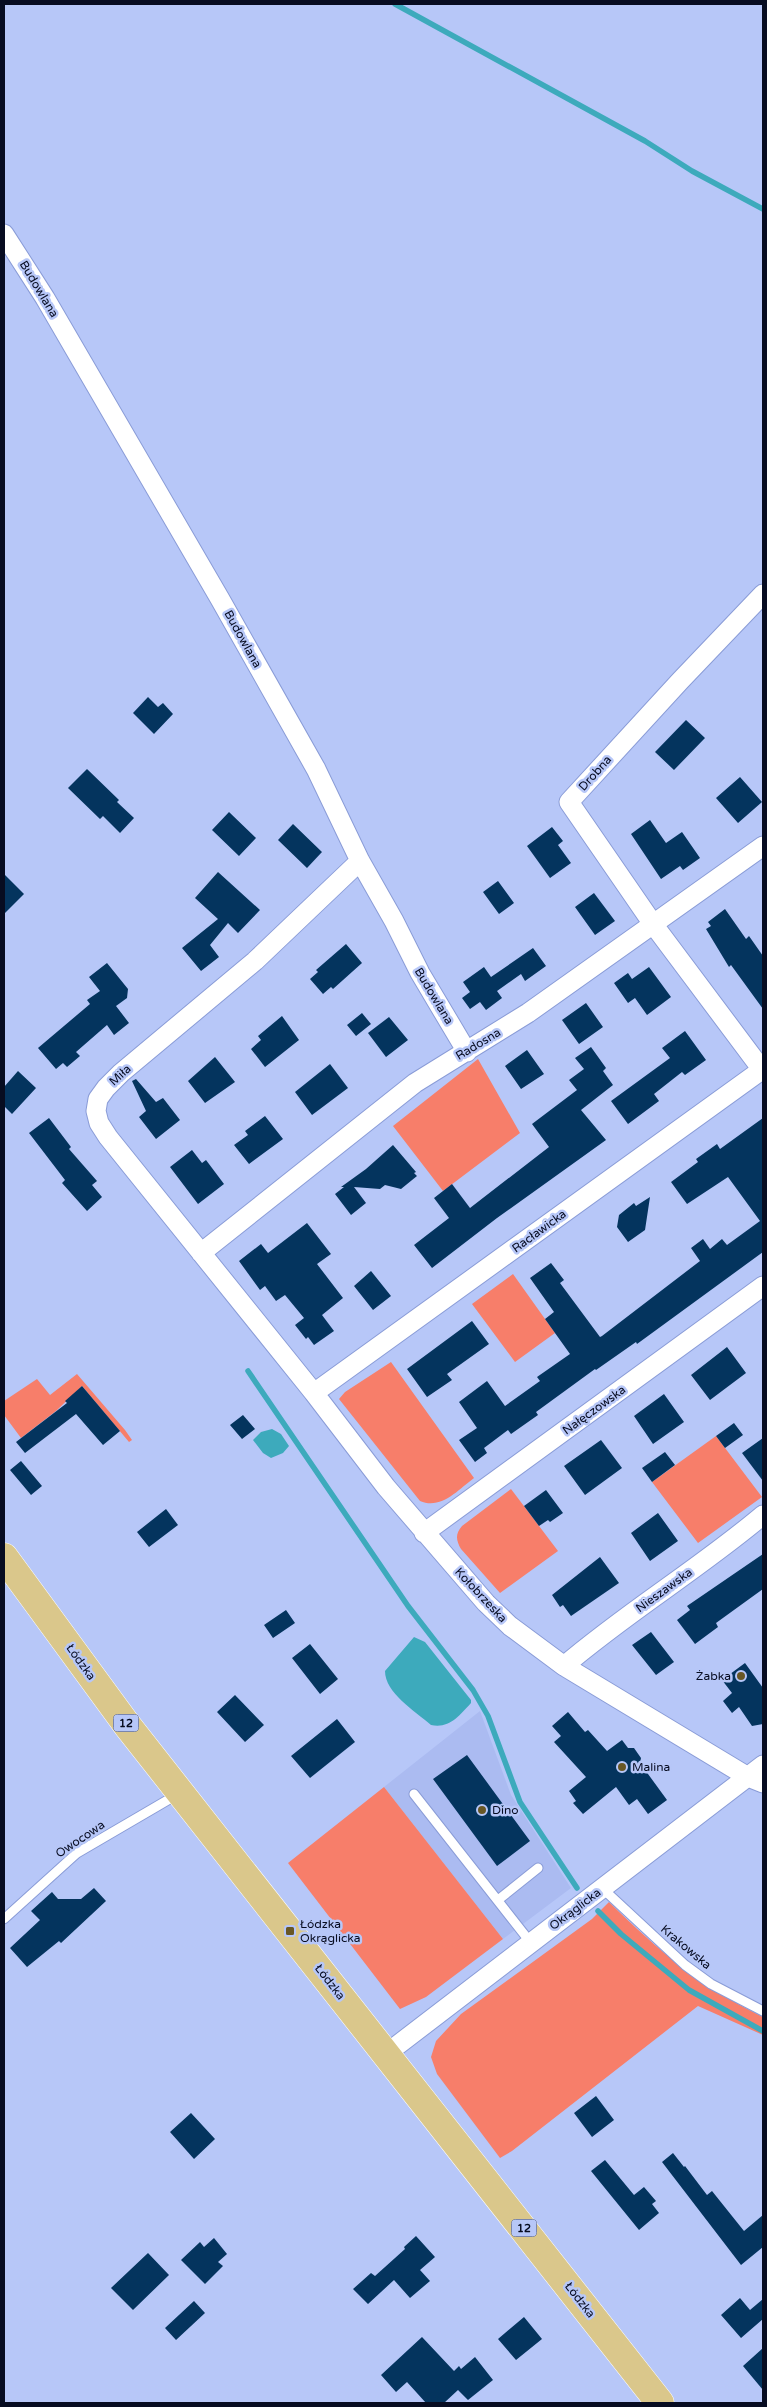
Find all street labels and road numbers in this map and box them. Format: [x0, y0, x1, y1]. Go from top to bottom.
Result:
street label: Budowlana [17, 258, 61, 320]
street label: Budowlana [221, 608, 265, 670]
street label: Drobna [576, 753, 614, 793]
street label: Budowlana [412, 965, 456, 1027]
street label: Radosna [453, 1025, 503, 1063]
street label: Miła [106, 1062, 134, 1088]
street label: Racławicka [509, 1207, 569, 1255]
street label: Nałęczowska [560, 1383, 628, 1437]
street label: Kołobrzeska [452, 1565, 510, 1625]
street label: Nieszawska [633, 1565, 695, 1615]
street label: Łódzka [63, 1641, 99, 1683]
road number: 12 [114, 1715, 138, 1732]
street label: Owocowa [53, 1817, 107, 1861]
street label: Okrąglicka [547, 1885, 603, 1933]
street label: Krakowska [658, 1922, 714, 1972]
street label: Łódzka [312, 1962, 348, 2002]
road number: 12 [512, 2220, 536, 2236]
street label: Łódzka [562, 2280, 598, 2320]

